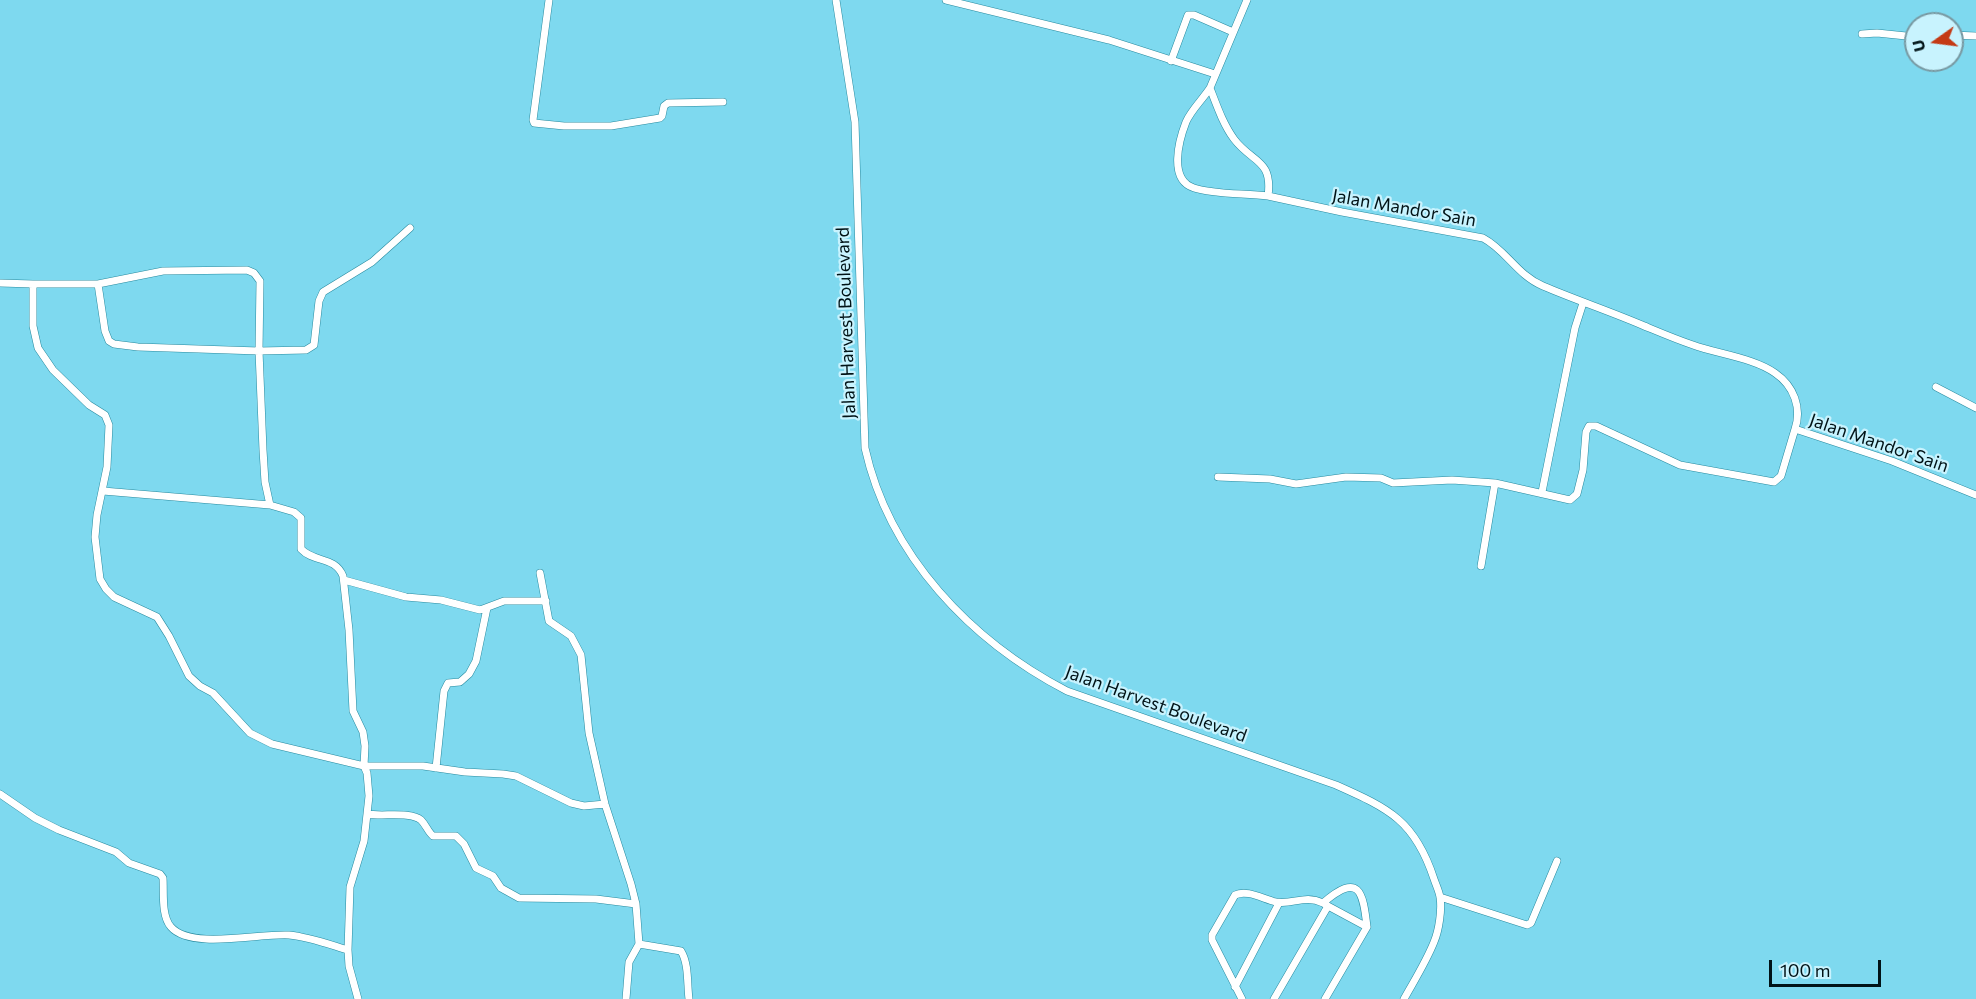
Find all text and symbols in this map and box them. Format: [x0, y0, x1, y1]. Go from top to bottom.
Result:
north arrow [1904, 12, 1964, 72]
text: U [1907, 38, 1929, 54]
street label: Jalan Mandor Sain [1330, 185, 1478, 231]
street label: Jalan Harvest Boulevard [832, 227, 860, 419]
street label: Jalan Mandor Sain [1807, 409, 1951, 477]
street label: Jalan Harvest Boulevard [1062, 661, 1250, 747]
scale bar [1772, 948, 1884, 986]
text: 100 m [1780, 959, 1830, 981]

